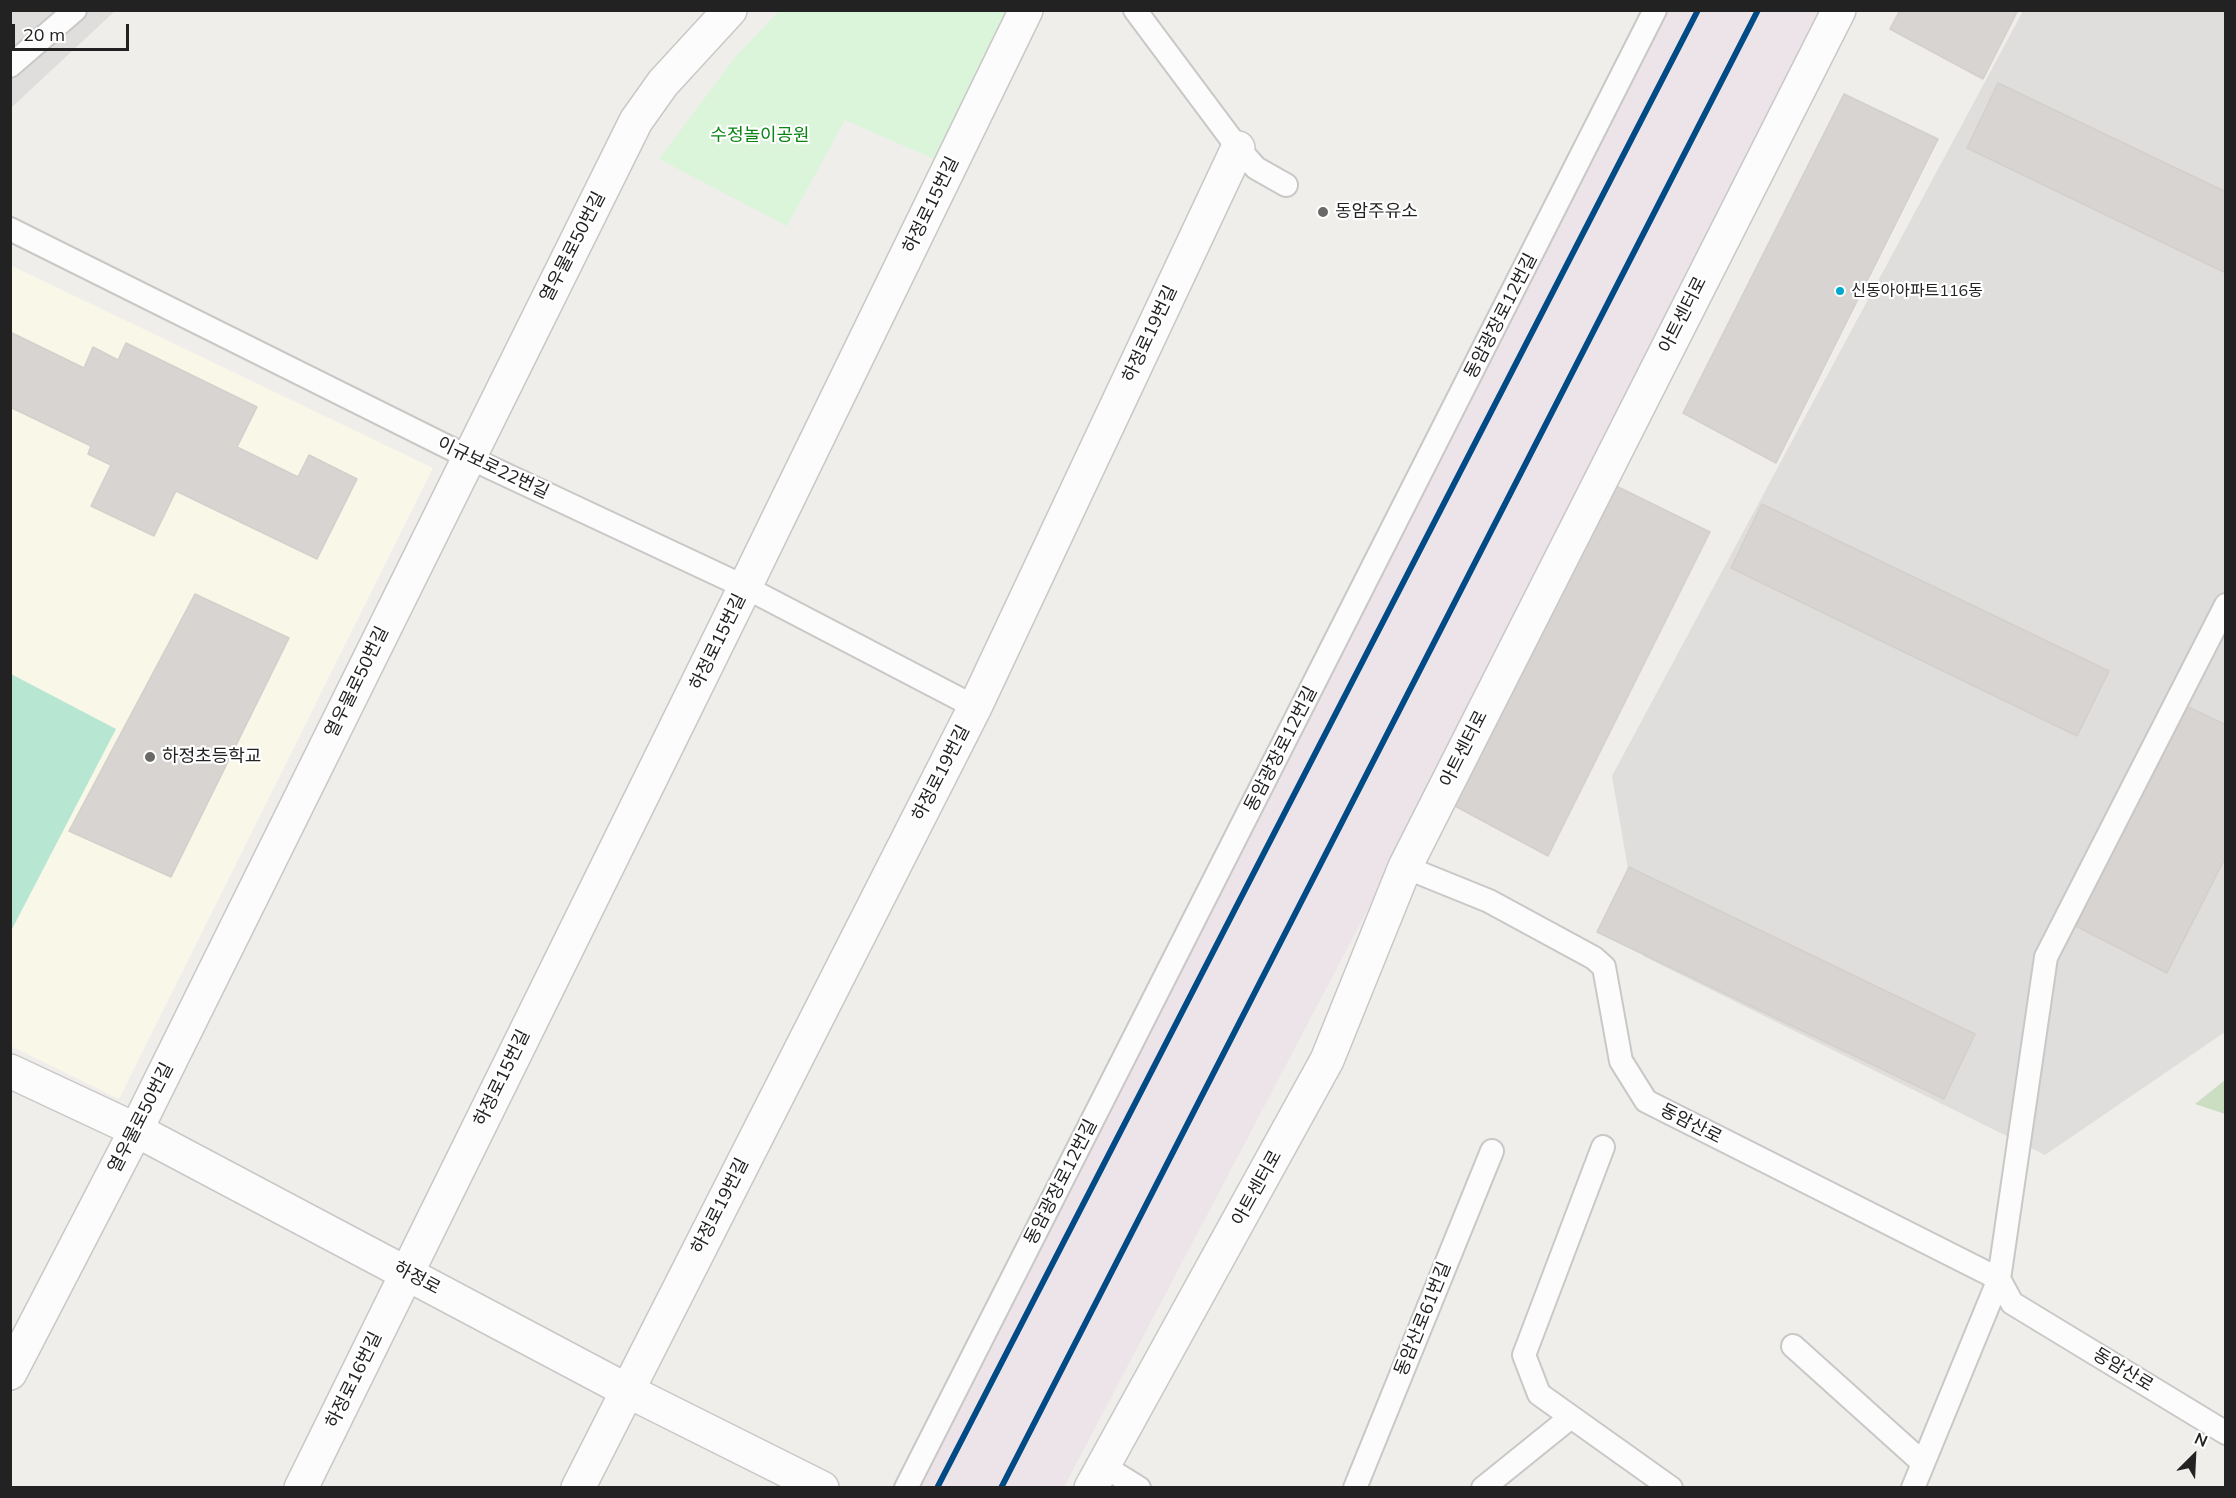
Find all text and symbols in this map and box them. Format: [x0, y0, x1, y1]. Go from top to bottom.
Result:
scale bar [15, 12, 132, 50]
text: 20 m [23, 23, 65, 46]
park label: 수정놀이공원 [710, 125, 810, 147]
street label: 하정로15번길 [898, 153, 964, 257]
street label: 열우물로50번길 [536, 188, 610, 306]
place label: 동암주유소 [1335, 201, 1418, 223]
marker: 동암주유소 [1316, 205, 1330, 219]
street label: 동암광장로12번길 [1460, 250, 1542, 382]
street label: 아트센터로 [1655, 273, 1711, 357]
place label: 신동아아파트116동 [1851, 281, 1983, 301]
street label: 하정로19번길 [1118, 282, 1182, 386]
marker: 신동아아파트116동 [1834, 285, 1846, 297]
street label: 이규보로22번길 [434, 433, 552, 503]
street label: 하정로15번길 [685, 590, 751, 694]
street label: 열우물로50번길 [321, 623, 393, 741]
street label: 동암광장로12번길 [1240, 683, 1322, 815]
street label: 아트센터로 [1436, 707, 1492, 791]
street label: 하정로19번길 [908, 722, 974, 824]
place label: 하정초등학교 [162, 746, 261, 768]
marker: 하정초등학교 [143, 750, 157, 764]
street label: 하정로15번길 [469, 1026, 535, 1130]
street label: 열우물로50번길 [104, 1059, 178, 1177]
street label: 동암산로 [1657, 1099, 1725, 1149]
street label: 동암광장로12번길 [1020, 1116, 1102, 1248]
street label: 아트센터로 [1227, 1147, 1287, 1229]
street label: 하정로19번길 [687, 1155, 753, 1257]
street label: 하정로 [390, 1257, 444, 1299]
street label: 동암산로61번길 [1390, 1259, 1456, 1379]
street label: 하정로16번길 [321, 1328, 387, 1432]
street label: 동암산로 [2089, 1344, 2157, 1396]
north arrow [2164, 1426, 2224, 1486]
text: N [2192, 1428, 2211, 1451]

